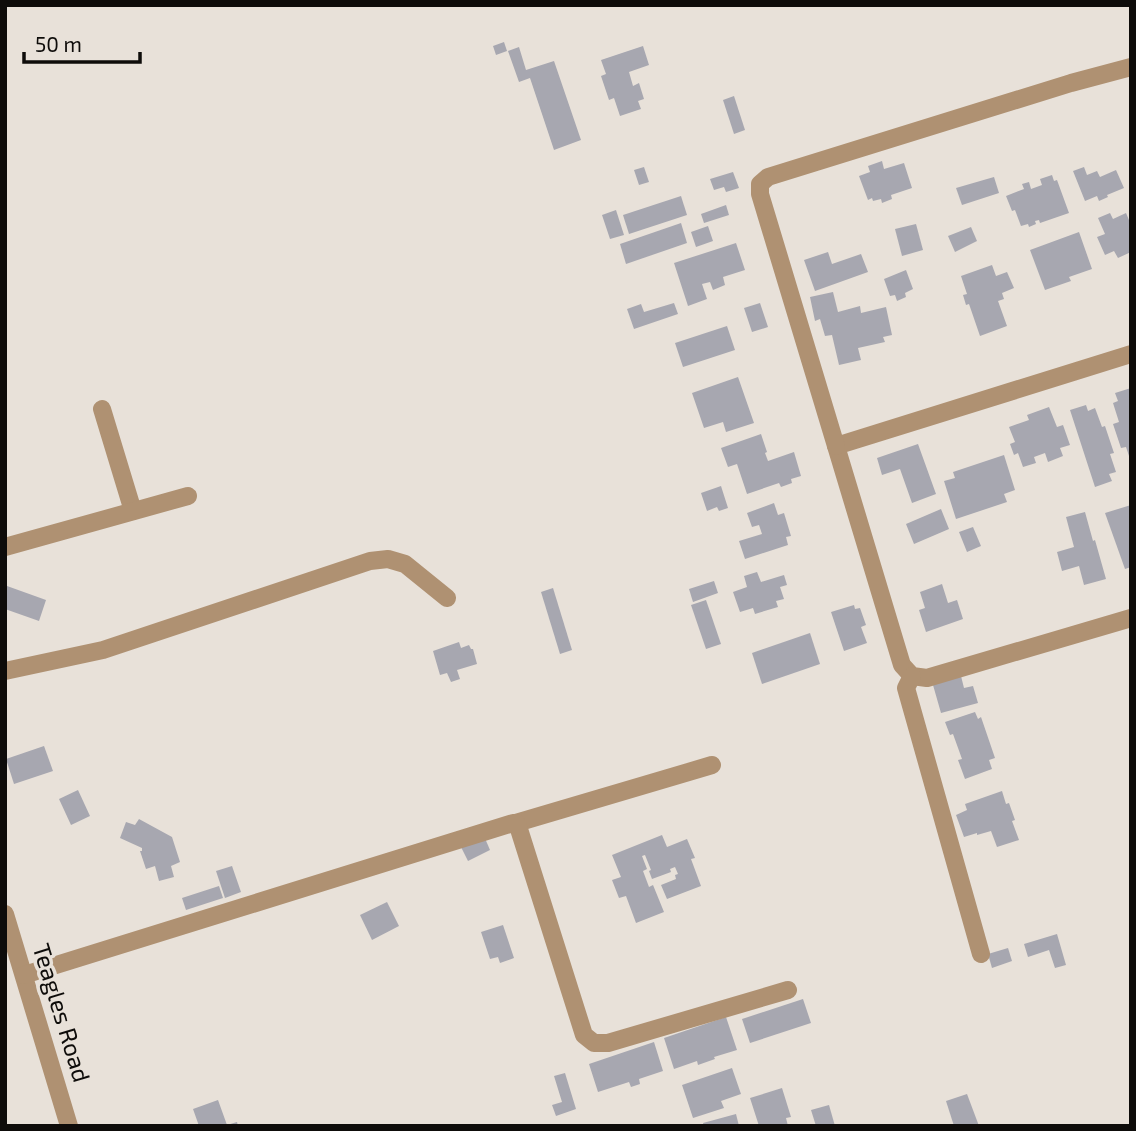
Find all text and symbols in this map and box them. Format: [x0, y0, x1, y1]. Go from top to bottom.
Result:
scale bar [24, 21, 140, 65]
text: 50 m [35, 31, 82, 56]
street label: Teagles Road [28, 940, 97, 1085]

